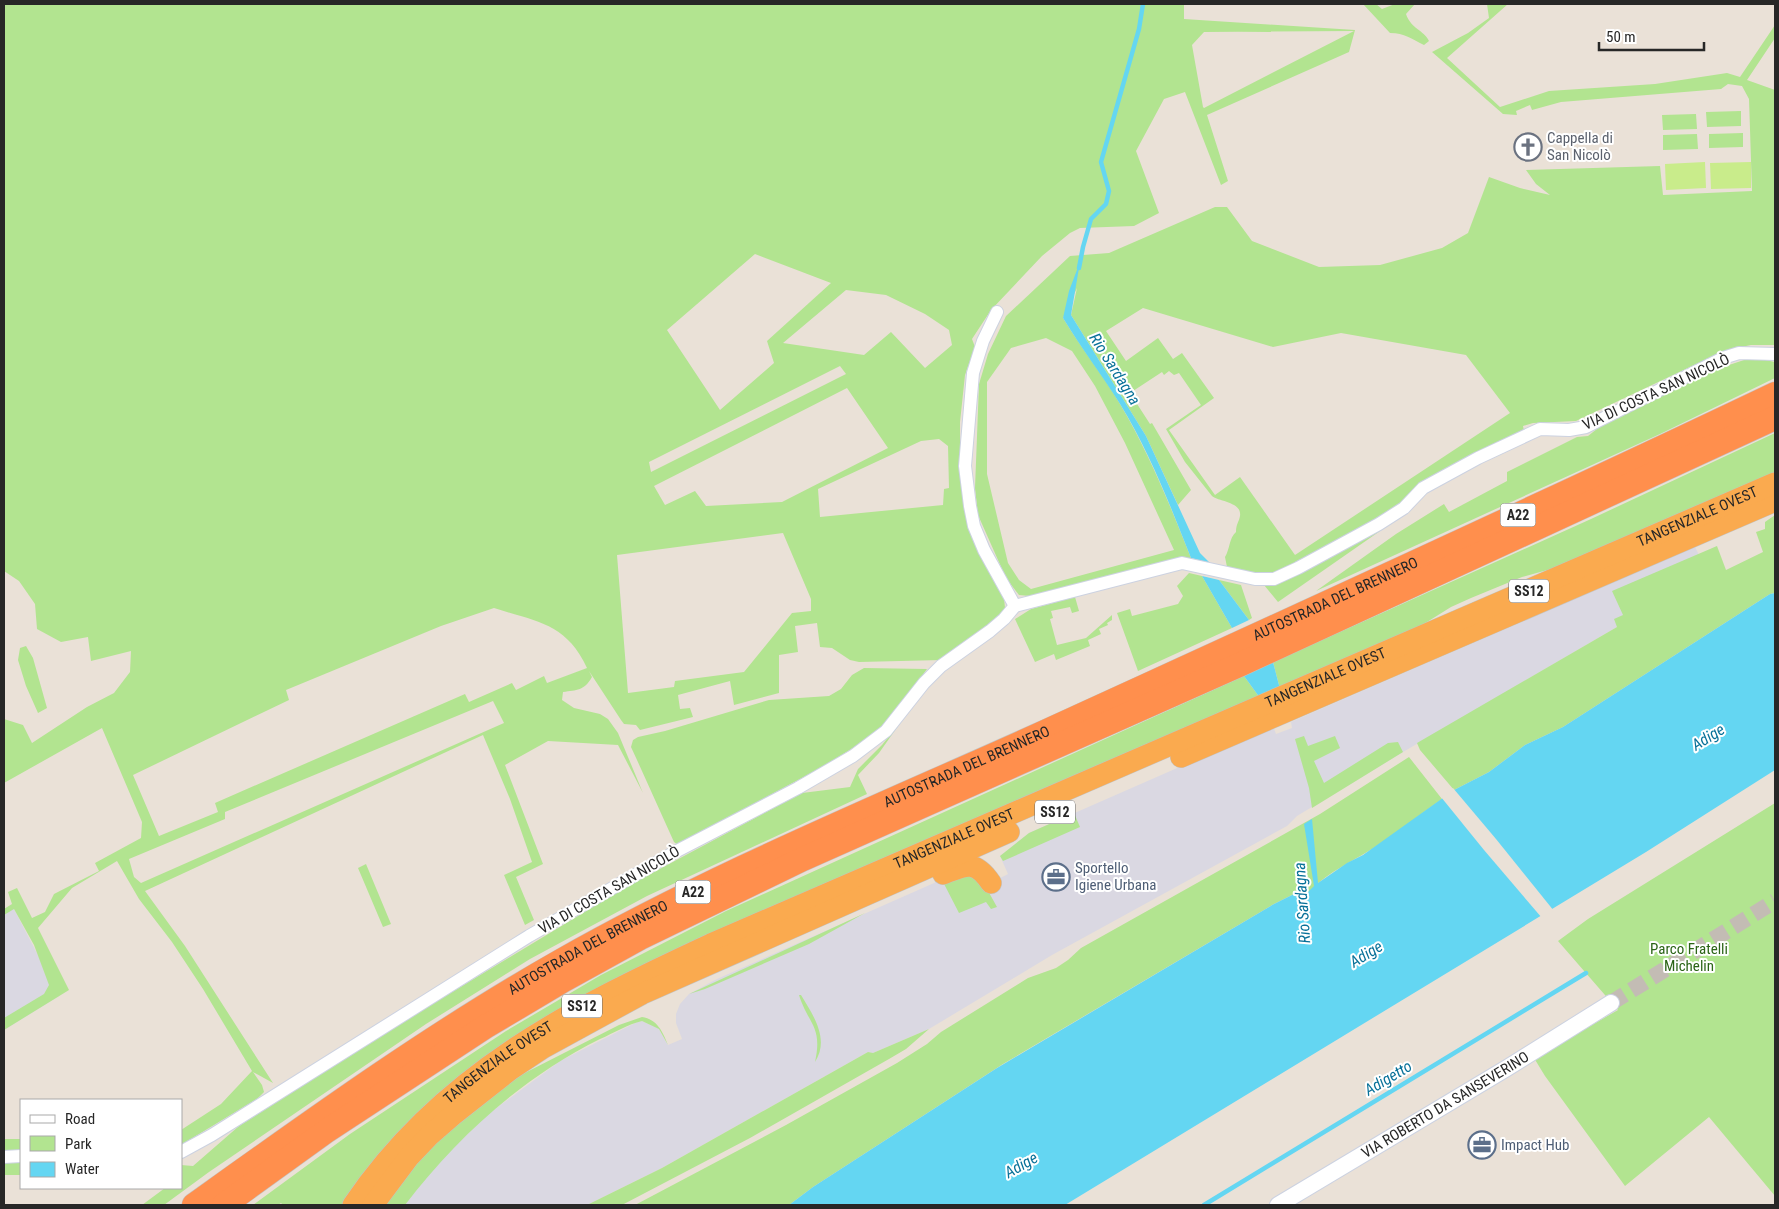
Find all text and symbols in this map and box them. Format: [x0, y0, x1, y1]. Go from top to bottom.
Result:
scale bar [1599, 20, 1704, 52]
text: 50 m [1606, 28, 1636, 46]
place label: Cappella di San Nicolò [1547, 129, 1613, 164]
church icon: Cappella di San Nicolò [1513, 132, 1543, 162]
water label: Rio Sardagna [1085, 330, 1145, 408]
street label: VIA DI COSTA SAN NICOLÒ [1580, 350, 1732, 434]
street label: TANGENZIALE OVEST [1634, 483, 1760, 551]
road number: A22 [1500, 504, 1536, 526]
street label: AUTOSTRADA DEL BRENNERO [1250, 553, 1421, 645]
road number: SS12 [1509, 580, 1549, 602]
street label: TANGENZIALE OVEST [1263, 644, 1389, 712]
water label: Adige [1687, 720, 1728, 755]
street label: AUTOSTRADA DEL BRENNERO [881, 722, 1053, 811]
road number: SS12 [1035, 800, 1075, 824]
street label: TANGENZIALE OVEST [891, 805, 1017, 873]
street label: VIA DI COSTA SAN NICOLÒ [535, 842, 683, 938]
place label: Sportello Igiene Urbana [1075, 859, 1156, 894]
office icon: Sportello Igiene Urbana [1041, 862, 1071, 892]
water label: Rio Sardagna [1290, 862, 1314, 944]
road number: A22 [676, 880, 710, 904]
street label: AUTOSTRADA DEL BRENNERO [505, 896, 671, 999]
water label: Adige [1345, 937, 1386, 972]
park label: Parco Fratelli Michelin [1650, 940, 1728, 975]
road number: SS12 [562, 994, 602, 1018]
street label: TANGENZIALE OVEST [440, 1017, 556, 1107]
street label: VIA ROBERTO DA SANSEVERINO [1358, 1048, 1532, 1162]
water label: Adigetto [1360, 1056, 1415, 1100]
legend [20, 1099, 182, 1189]
text: Road [65, 1110, 95, 1128]
office icon: Impact Hub [1467, 1130, 1497, 1160]
text: Park [65, 1135, 92, 1153]
place label: Impact Hub [1501, 1136, 1569, 1154]
water label: Adige [1000, 1148, 1041, 1183]
text: Water [65, 1160, 100, 1178]

